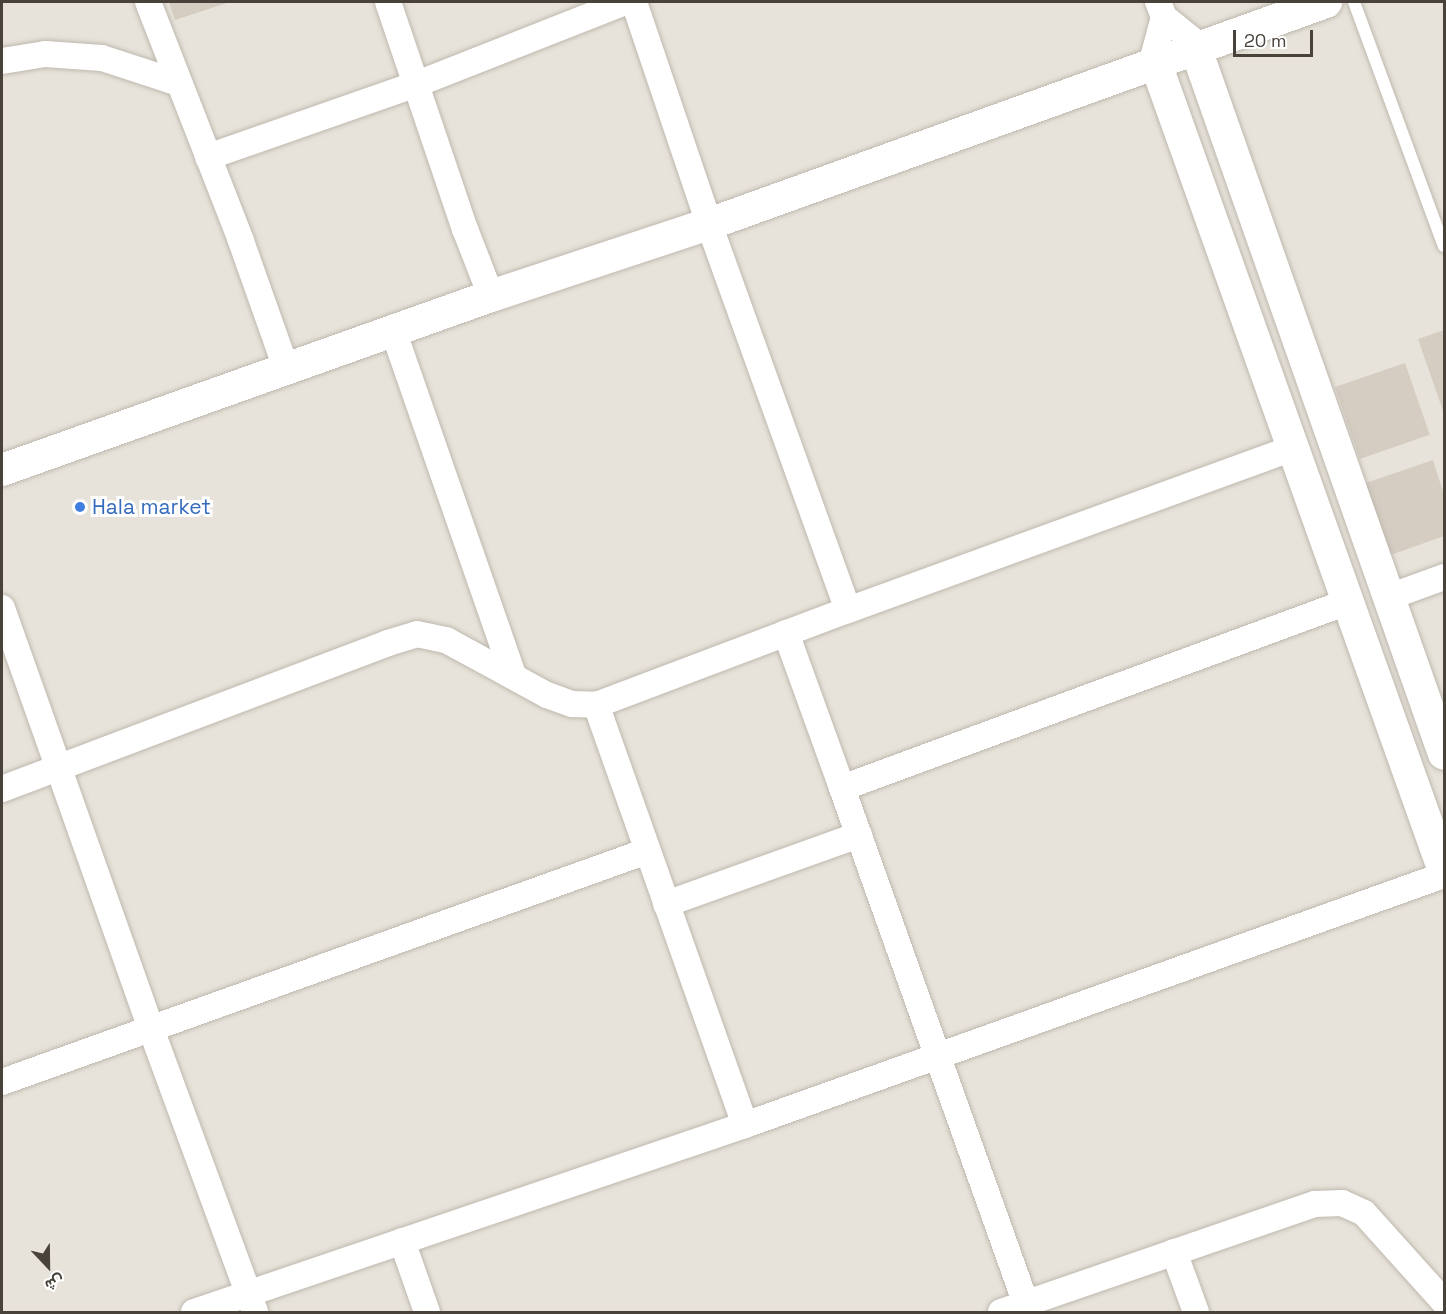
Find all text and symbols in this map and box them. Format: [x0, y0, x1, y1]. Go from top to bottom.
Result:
scale bar [1236, 18, 1316, 56]
text: 20 m [1244, 29, 1287, 52]
place label: Hala market [92, 494, 211, 520]
marker: Hala market [73, 500, 87, 514]
north arrow [18, 1236, 78, 1296]
text: ش [42, 1270, 68, 1296]

